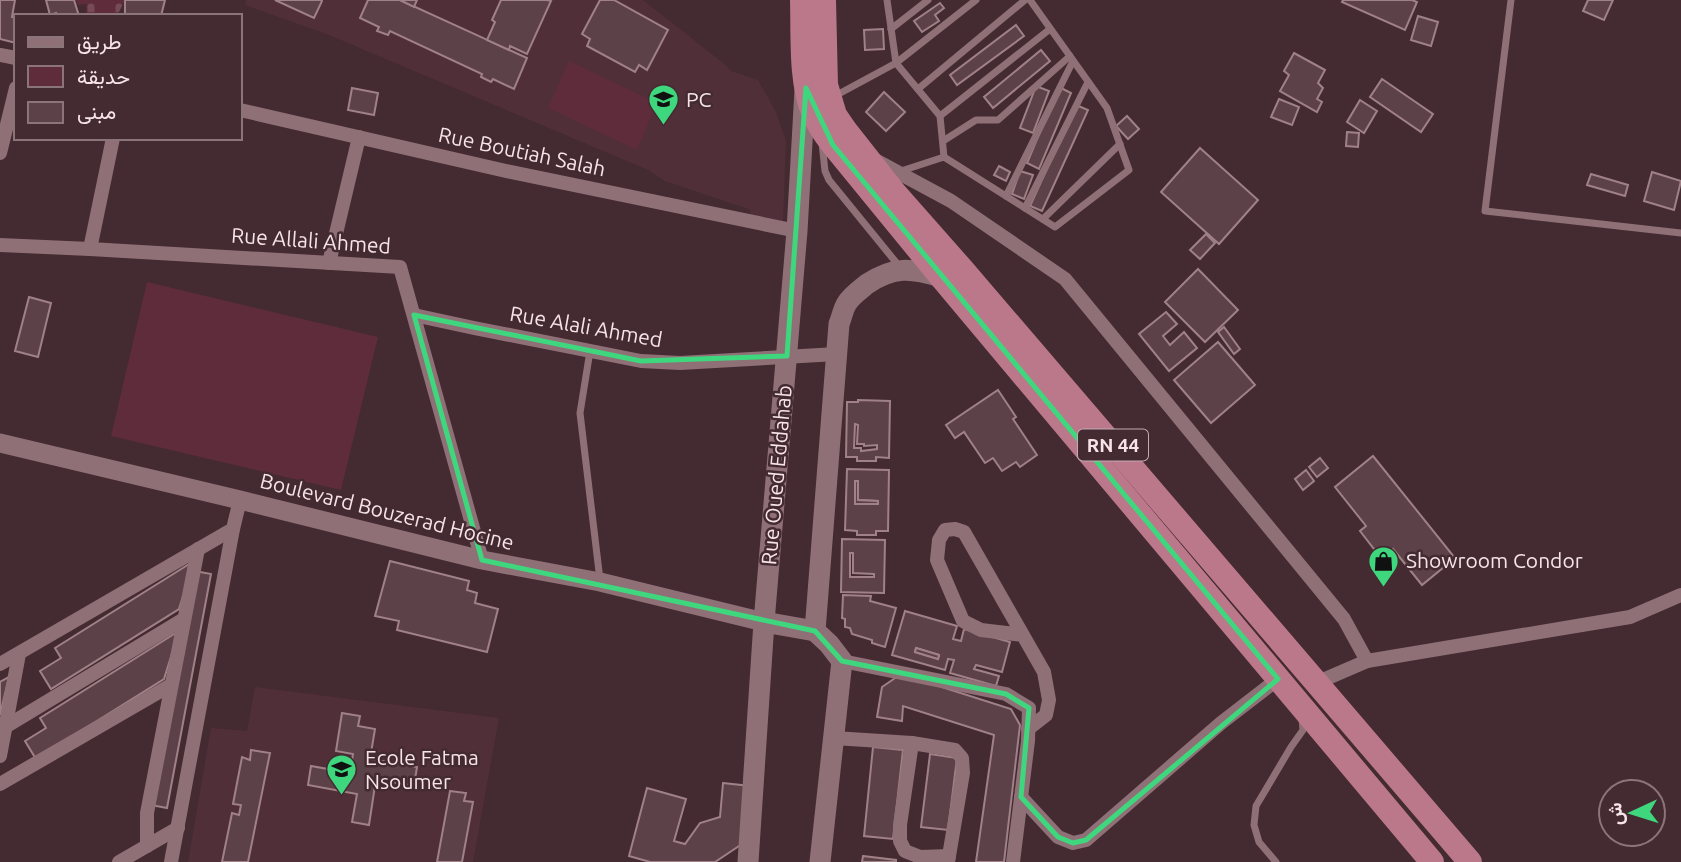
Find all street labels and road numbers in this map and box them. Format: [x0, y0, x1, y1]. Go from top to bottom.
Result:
street label: Rue Boutiah Salah [436, 122, 608, 180]
street label: Rue Allali Ahmed [230, 222, 392, 258]
street label: Rue Alali Ahmed [508, 301, 664, 351]
street label: Rue Oued Eddahab [756, 384, 796, 566]
road number: RN 44 [1078, 430, 1148, 460]
street label: Boulevard Bouzerad Hocine [258, 468, 517, 554]

